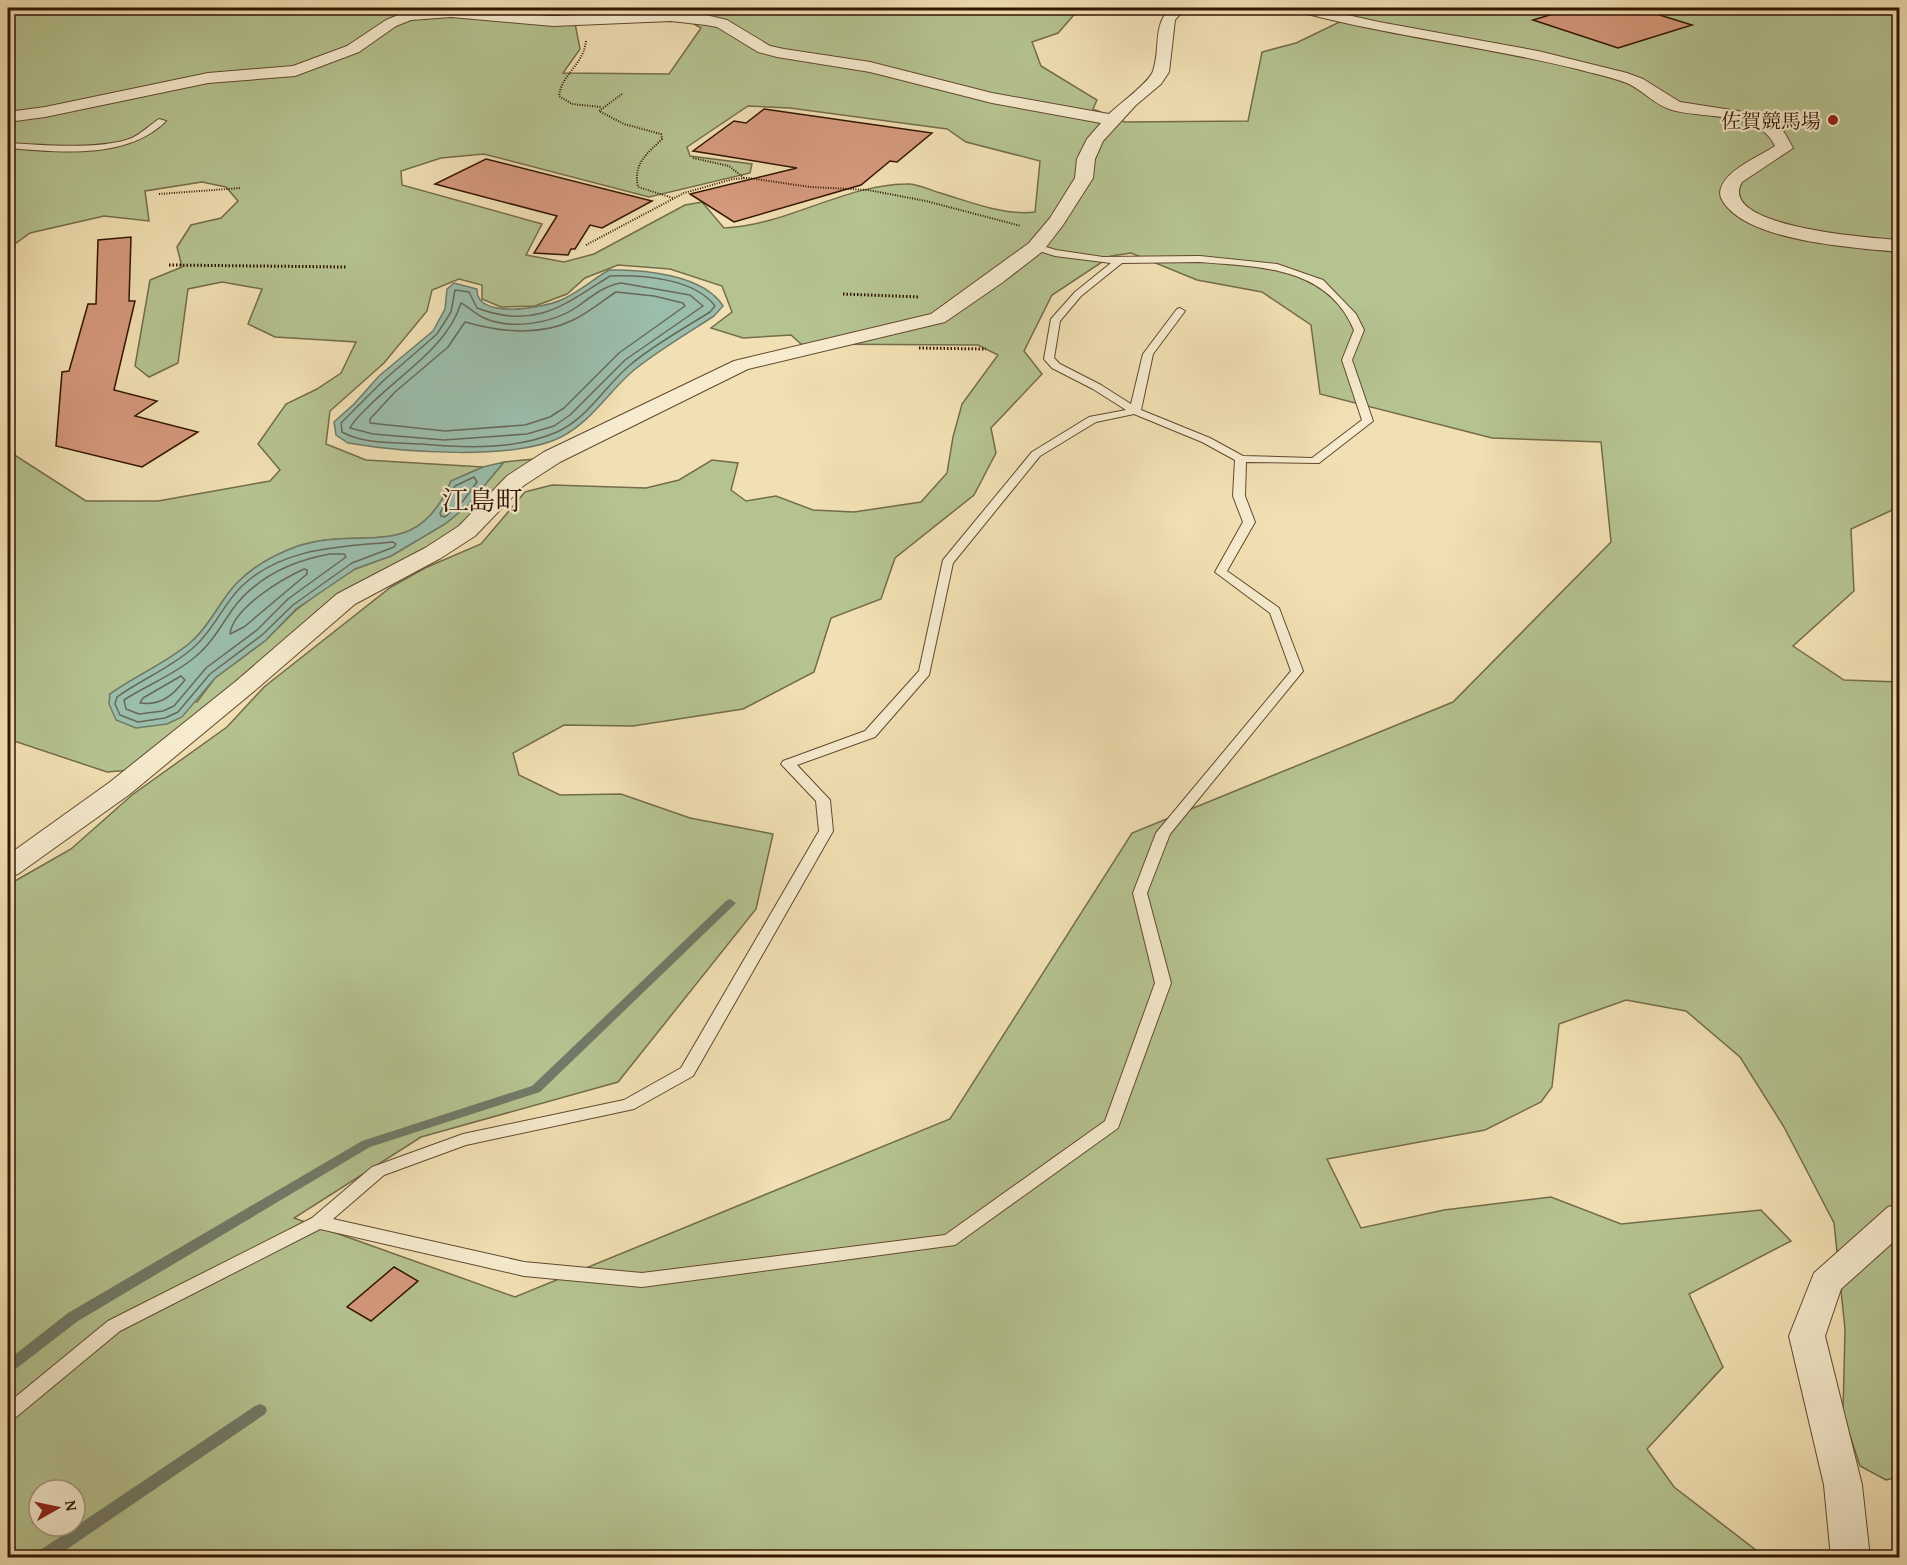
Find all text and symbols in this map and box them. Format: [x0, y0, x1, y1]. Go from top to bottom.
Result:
place label: 佐賀競馬場 [1721, 106, 1821, 135]
marker: 佐賀競馬場 [1826, 113, 1840, 127]
district label: 江島町 [442, 480, 523, 520]
north arrow [27, 1478, 87, 1538]
text: N [59, 1498, 85, 1513]

